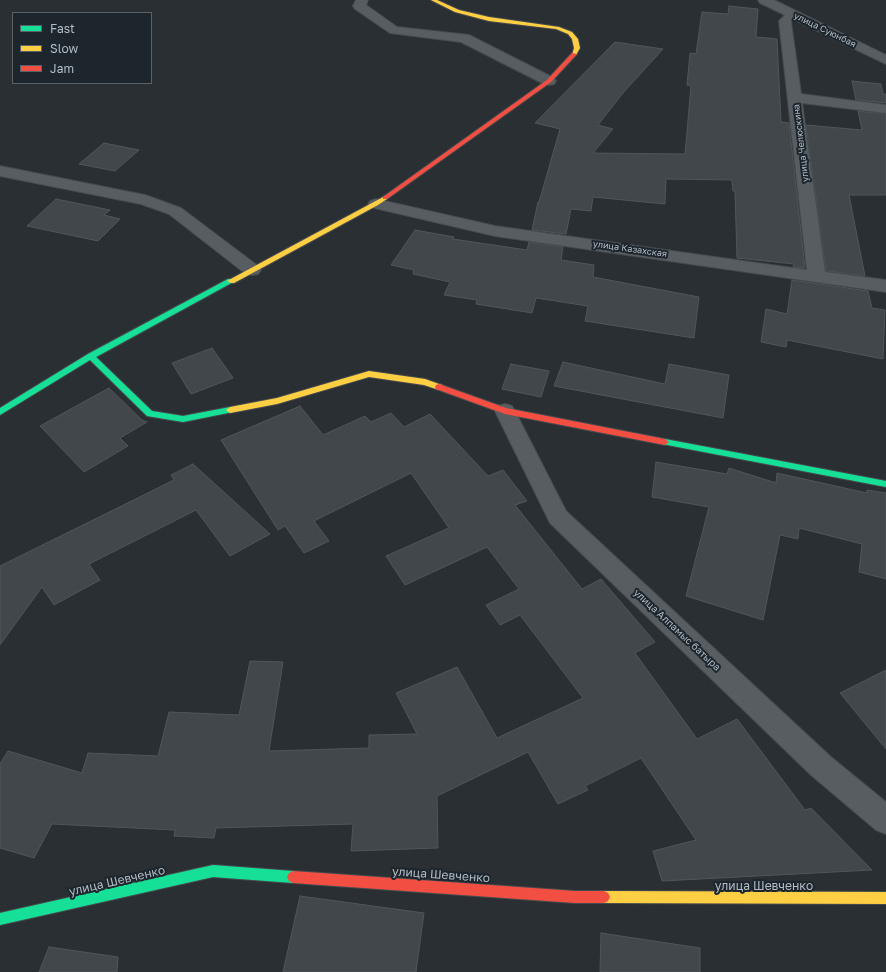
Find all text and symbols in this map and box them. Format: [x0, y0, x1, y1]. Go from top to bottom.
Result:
street label: улица Суюнбая [792, 10, 858, 50]
legend [12, 12, 152, 84]
text: Fast [50, 21, 75, 36]
text: Slow [50, 41, 78, 56]
text: Jam [50, 61, 74, 76]
street label: улица Челюскина [791, 104, 811, 182]
street label: улица Казахская [592, 238, 668, 260]
street label: улица Алпамыс батыра [631, 587, 723, 673]
street label: улица Шевченко [67, 863, 167, 899]
street label: улица Шевченко [391, 864, 491, 886]
street label: улица Шевченко [715, 879, 813, 893]

